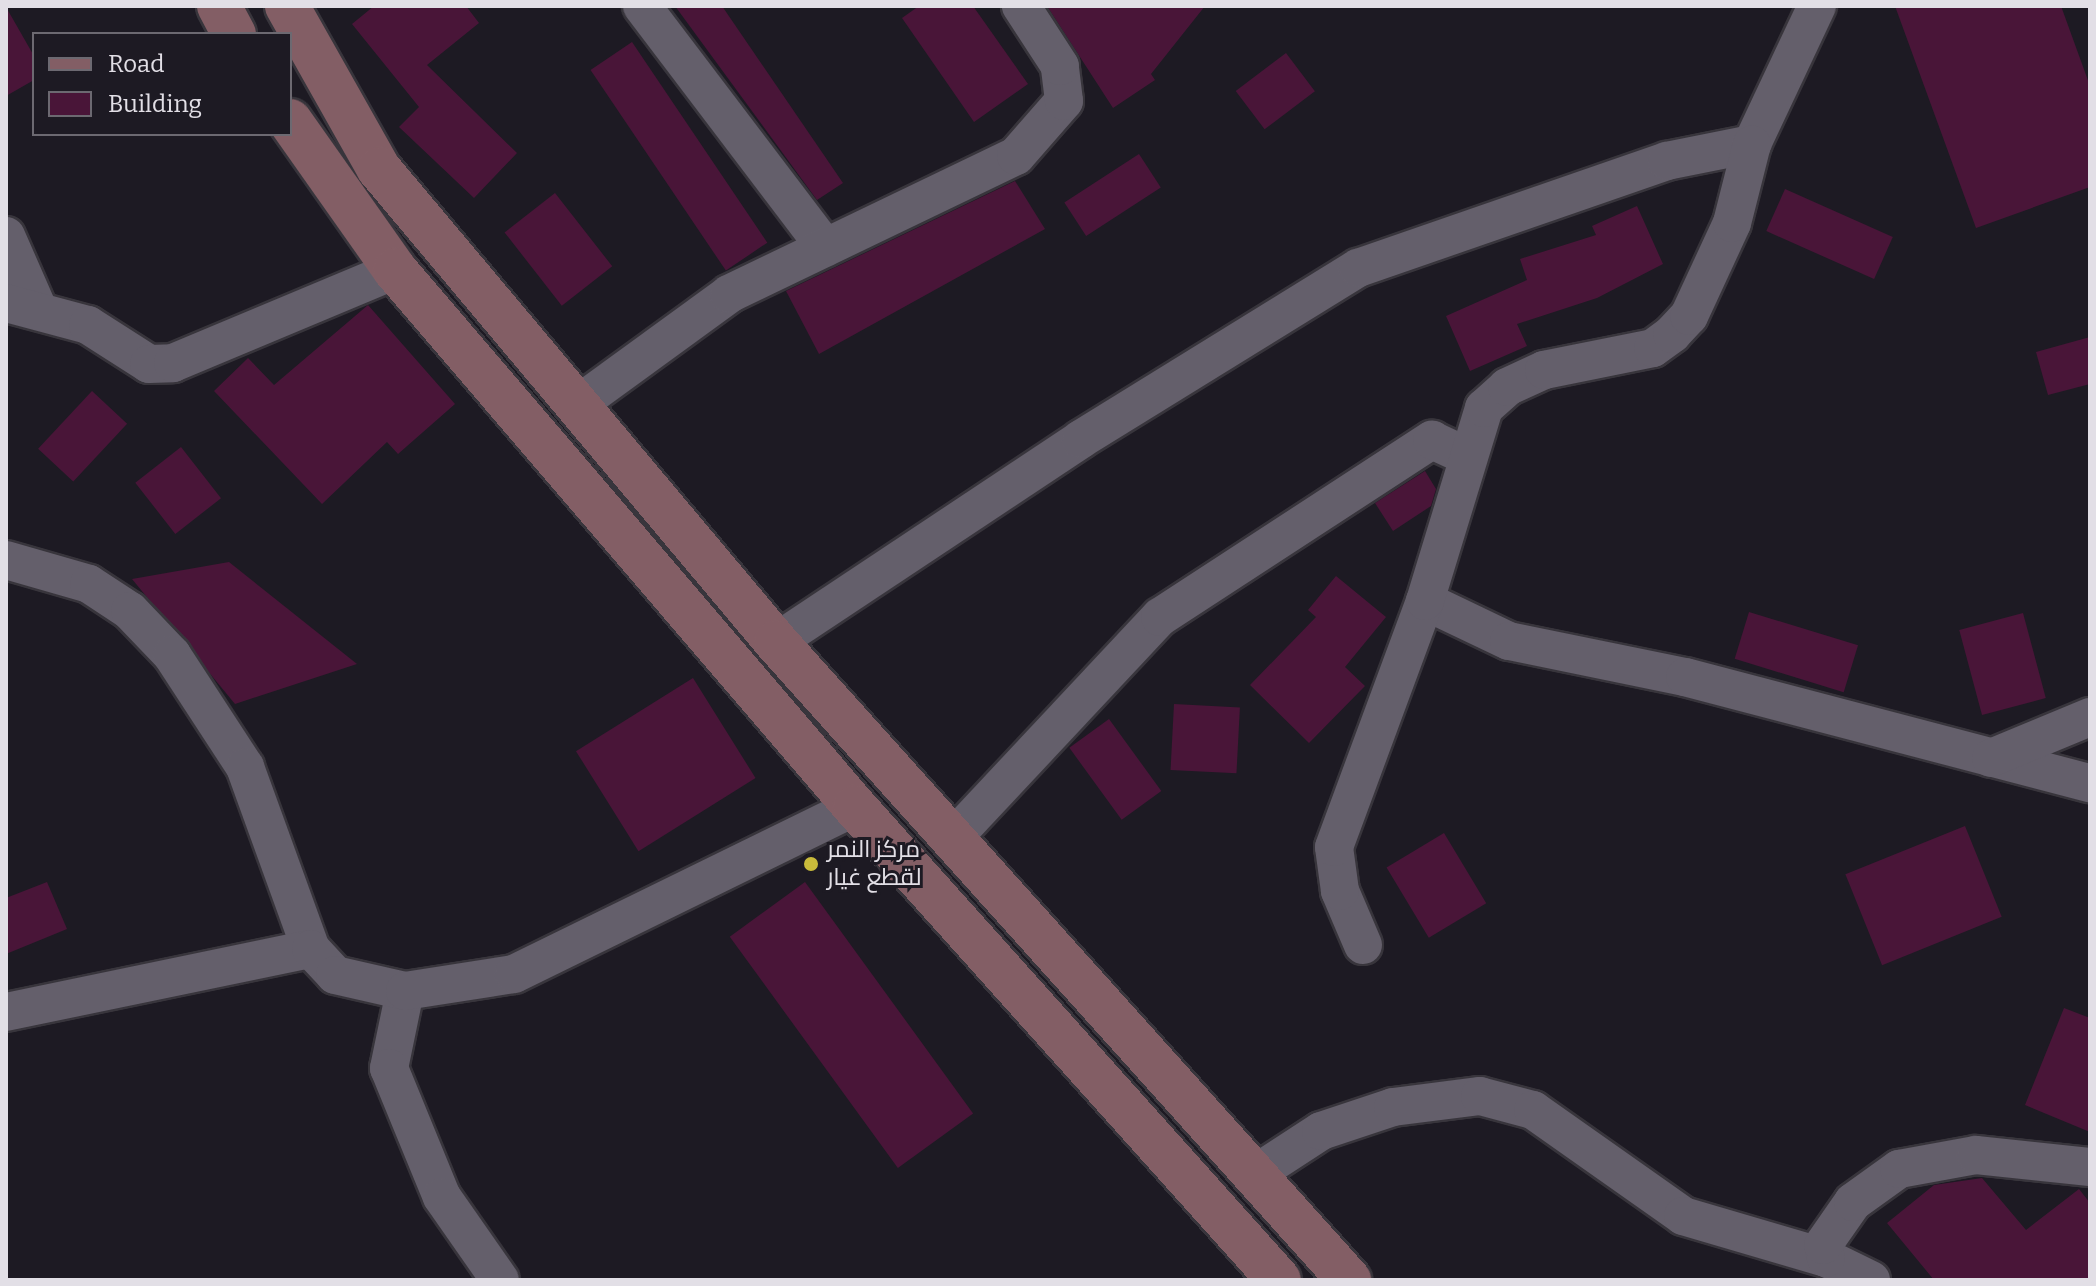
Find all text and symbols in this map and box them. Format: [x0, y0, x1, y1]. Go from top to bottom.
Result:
legend [32, 32, 292, 136]
text: Road [108, 50, 164, 78]
text: Building [108, 90, 202, 118]
place label: مركز النمر لقطع غيار [827, 836, 922, 892]
marker: مركز النمر لقطع غيار [802, 855, 820, 873]

